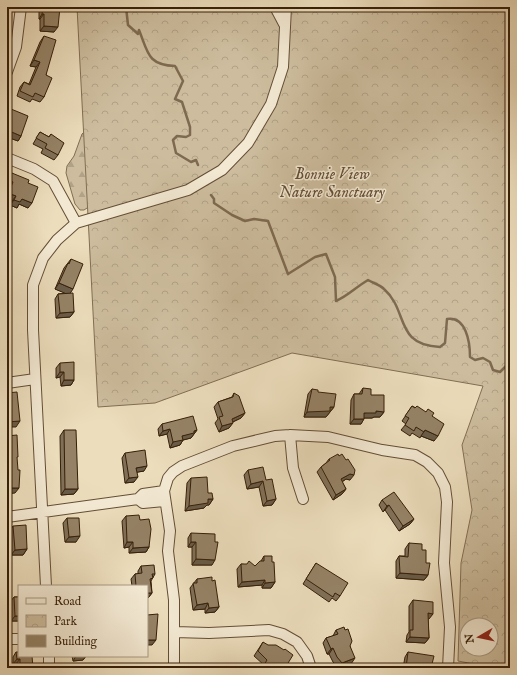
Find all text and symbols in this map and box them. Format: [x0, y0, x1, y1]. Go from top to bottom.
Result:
park label: Bonnie View Nature Sanctuary [279, 165, 386, 203]
legend [18, 585, 148, 657]
text: Road [54, 594, 82, 609]
text: Park [54, 614, 77, 629]
north arrow [459, 617, 499, 657]
text: N [462, 632, 478, 645]
text: Building [54, 634, 98, 649]

